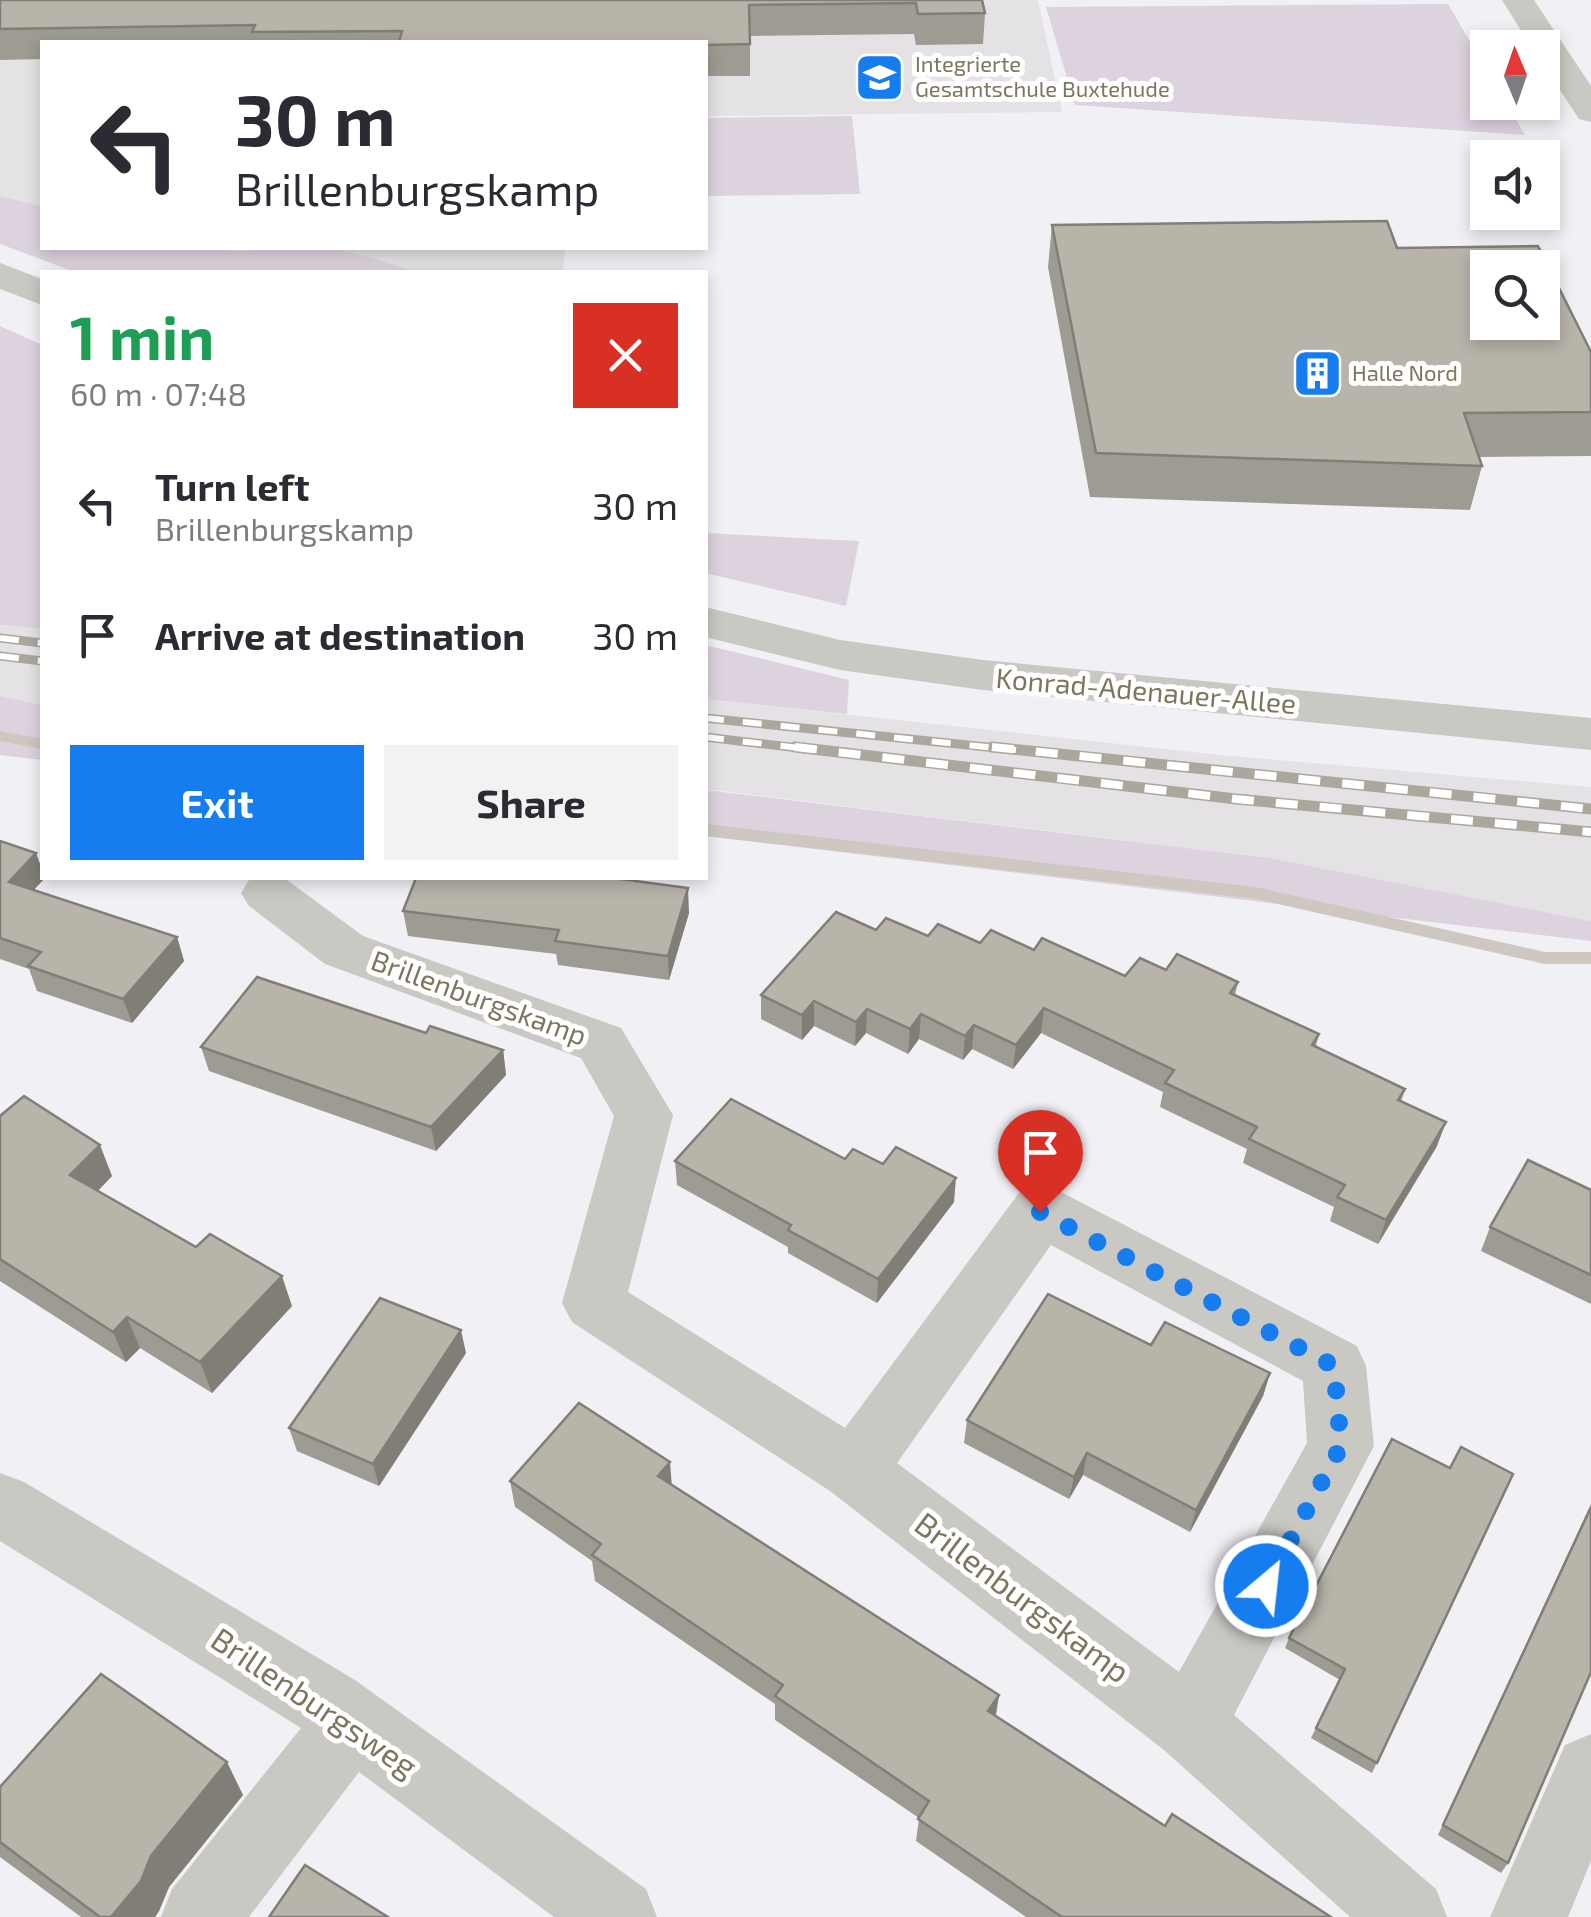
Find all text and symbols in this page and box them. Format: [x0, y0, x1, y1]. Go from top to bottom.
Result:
north arrow [1470, 30, 1560, 120]
map controls [1470, 30, 1560, 340]
place label: Integrierte Gesamtschule Buxtehude [915, 50, 1170, 101]
school or university icon: Integrierte Gesamtschule Buxtehude [854, 51, 906, 103]
text: 30 m [235, 76, 396, 160]
icon: left [70, 80, 200, 210]
button: sound [1470, 140, 1560, 230]
text: Brillenburgskamp [235, 161, 599, 215]
button: search [1470, 250, 1560, 340]
text: 1 min [70, 300, 214, 372]
button: close [573, 303, 678, 408]
building icon: Halle Nord [1291, 347, 1343, 399]
place label: Halle Nord [1352, 359, 1458, 385]
text: 60 m · 07:48 [70, 374, 247, 412]
text: Turn left [155, 463, 310, 509]
icon: left [70, 478, 125, 533]
text: 30 m [592, 482, 678, 528]
text: Brillenburgskamp [155, 509, 414, 547]
icon: arrive [70, 608, 125, 663]
text: Arrive at destination [155, 612, 525, 658]
text: 30 m [592, 612, 678, 658]
street label: Konrad-Adenauer-Allee [995, 660, 1298, 720]
button: Exit [70, 745, 364, 860]
button: Share [384, 745, 678, 860]
street label: Brillenburgskamp [367, 942, 592, 1052]
pin [998, 1110, 1083, 1213]
icon: arrive [1013, 1125, 1068, 1180]
street label: Brillenburgskamp [908, 1503, 1138, 1690]
position arrow [1214, 1534, 1318, 1638]
street label: Brillenburgsweg [205, 1618, 425, 1784]

